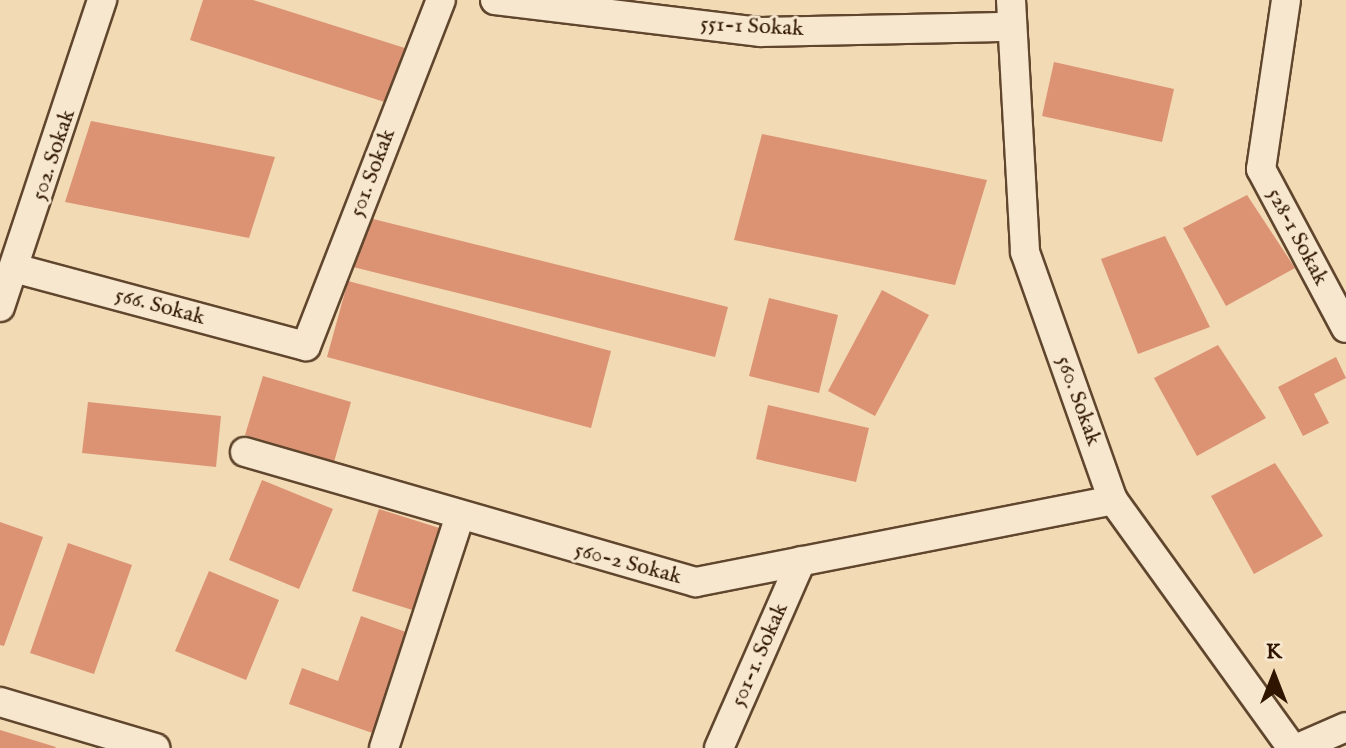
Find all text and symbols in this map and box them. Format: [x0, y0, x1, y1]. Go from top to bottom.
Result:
street label: 551-1 Sokak [700, 11, 804, 43]
street label: 502. Sokak [26, 106, 82, 204]
street label: 501. Sokak [344, 125, 402, 221]
street label: 528-1 Sokak [1260, 184, 1334, 290]
street label: 566. Sokak [112, 282, 208, 332]
street label: 560. Sokak [1050, 353, 1106, 449]
street label: 560-2 Sokak [572, 537, 684, 591]
street label: 501-1. Sokak [725, 599, 795, 711]
north arrow [1234, 636, 1314, 716]
text: K [1266, 638, 1282, 666]

